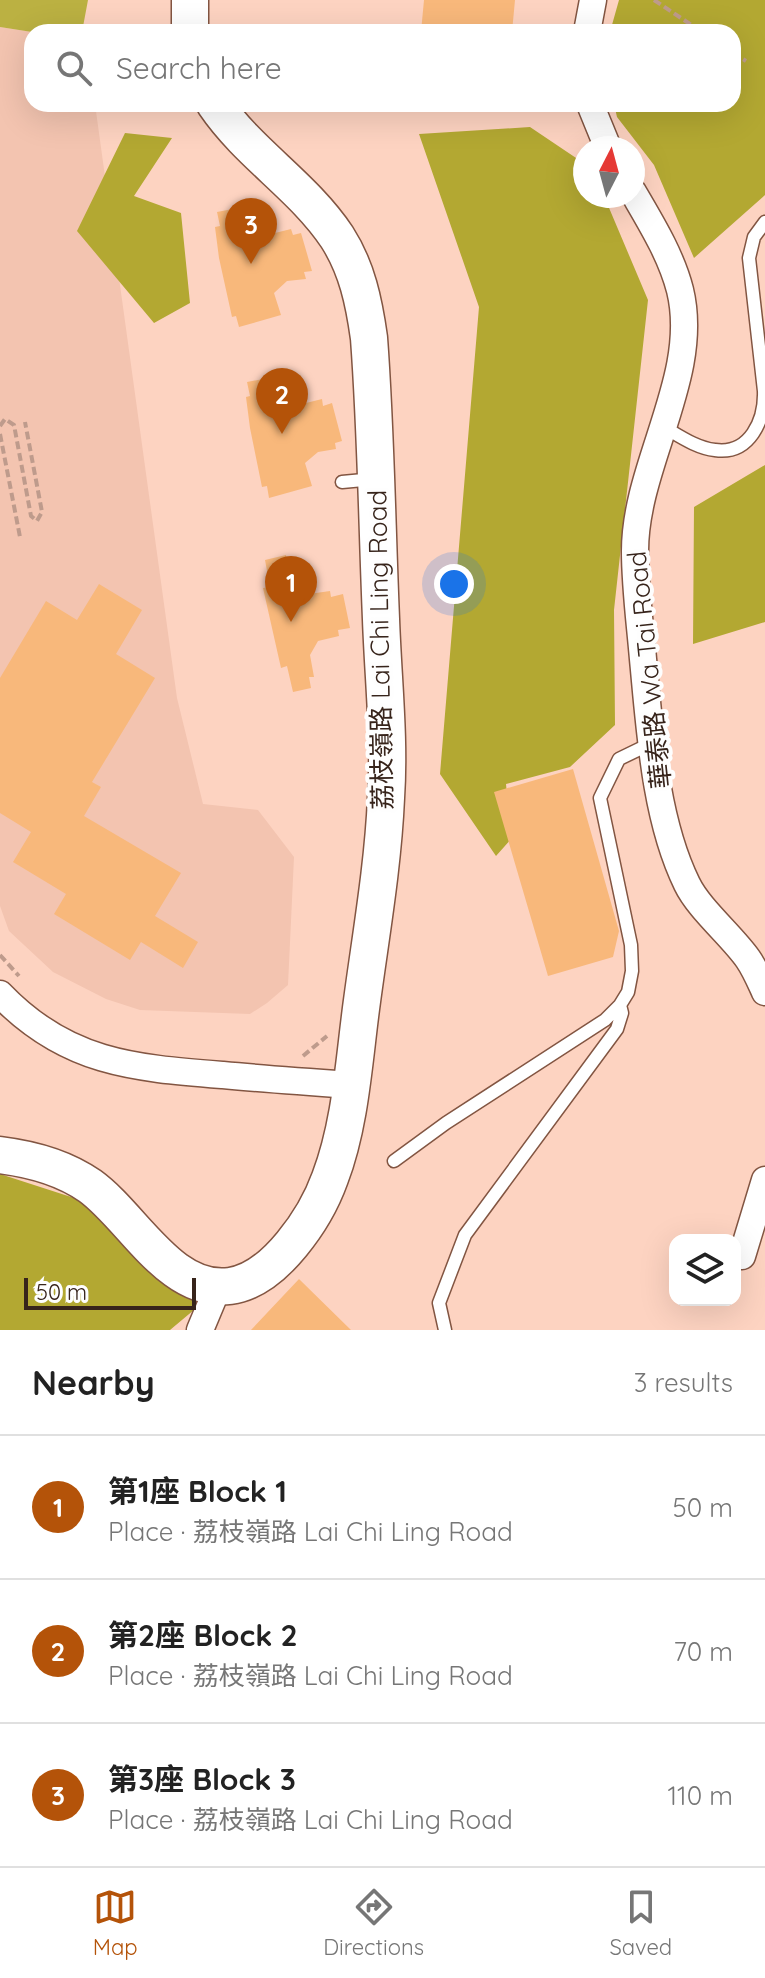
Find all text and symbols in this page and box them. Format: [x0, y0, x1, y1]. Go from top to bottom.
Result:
search box [24, 24, 741, 112]
icon: search [52, 46, 96, 90]
text: Search here [116, 49, 282, 87]
north arrow [573, 136, 645, 208]
pin: 3 [225, 198, 277, 264]
pin: 2 [256, 368, 308, 434]
street label: 荔枝嶺路 Lai Chi Ling Road [360, 490, 399, 810]
street label: 華泰路 Wa Tai Road [620, 550, 677, 791]
pin: 1 [265, 556, 317, 622]
your location [434, 564, 474, 604]
map controls [669, 1234, 741, 1306]
button: layers [669, 1234, 741, 1306]
scale bar [24, 1274, 196, 1310]
text: 50 m [36, 1278, 87, 1306]
text: Nearby [32, 1361, 155, 1404]
text: 3 results [634, 1366, 733, 1399]
text: 第1座 Block 1 [108, 1472, 287, 1510]
text: 1 [53, 1491, 63, 1524]
text: 50 m [673, 1491, 733, 1524]
text: Place · 荔枝嶺路 Lai Chi Ling Road [108, 1515, 513, 1548]
text: 第2座 Block 2 [108, 1616, 298, 1654]
text: 2 [51, 1635, 65, 1668]
text: 70 m [673, 1635, 733, 1668]
text: Place · 荔枝嶺路 Lai Chi Ling Road [108, 1659, 513, 1692]
text: 第3座 Block 3 [108, 1760, 296, 1798]
text: 3 [51, 1779, 65, 1812]
text: 110 m [667, 1779, 733, 1812]
text: Place · 荔枝嶺路 Lai Chi Ling Road [108, 1803, 513, 1836]
tab: Map [93, 1885, 138, 1961]
tab: Directions [323, 1885, 424, 1961]
tab: Saved [609, 1885, 672, 1961]

